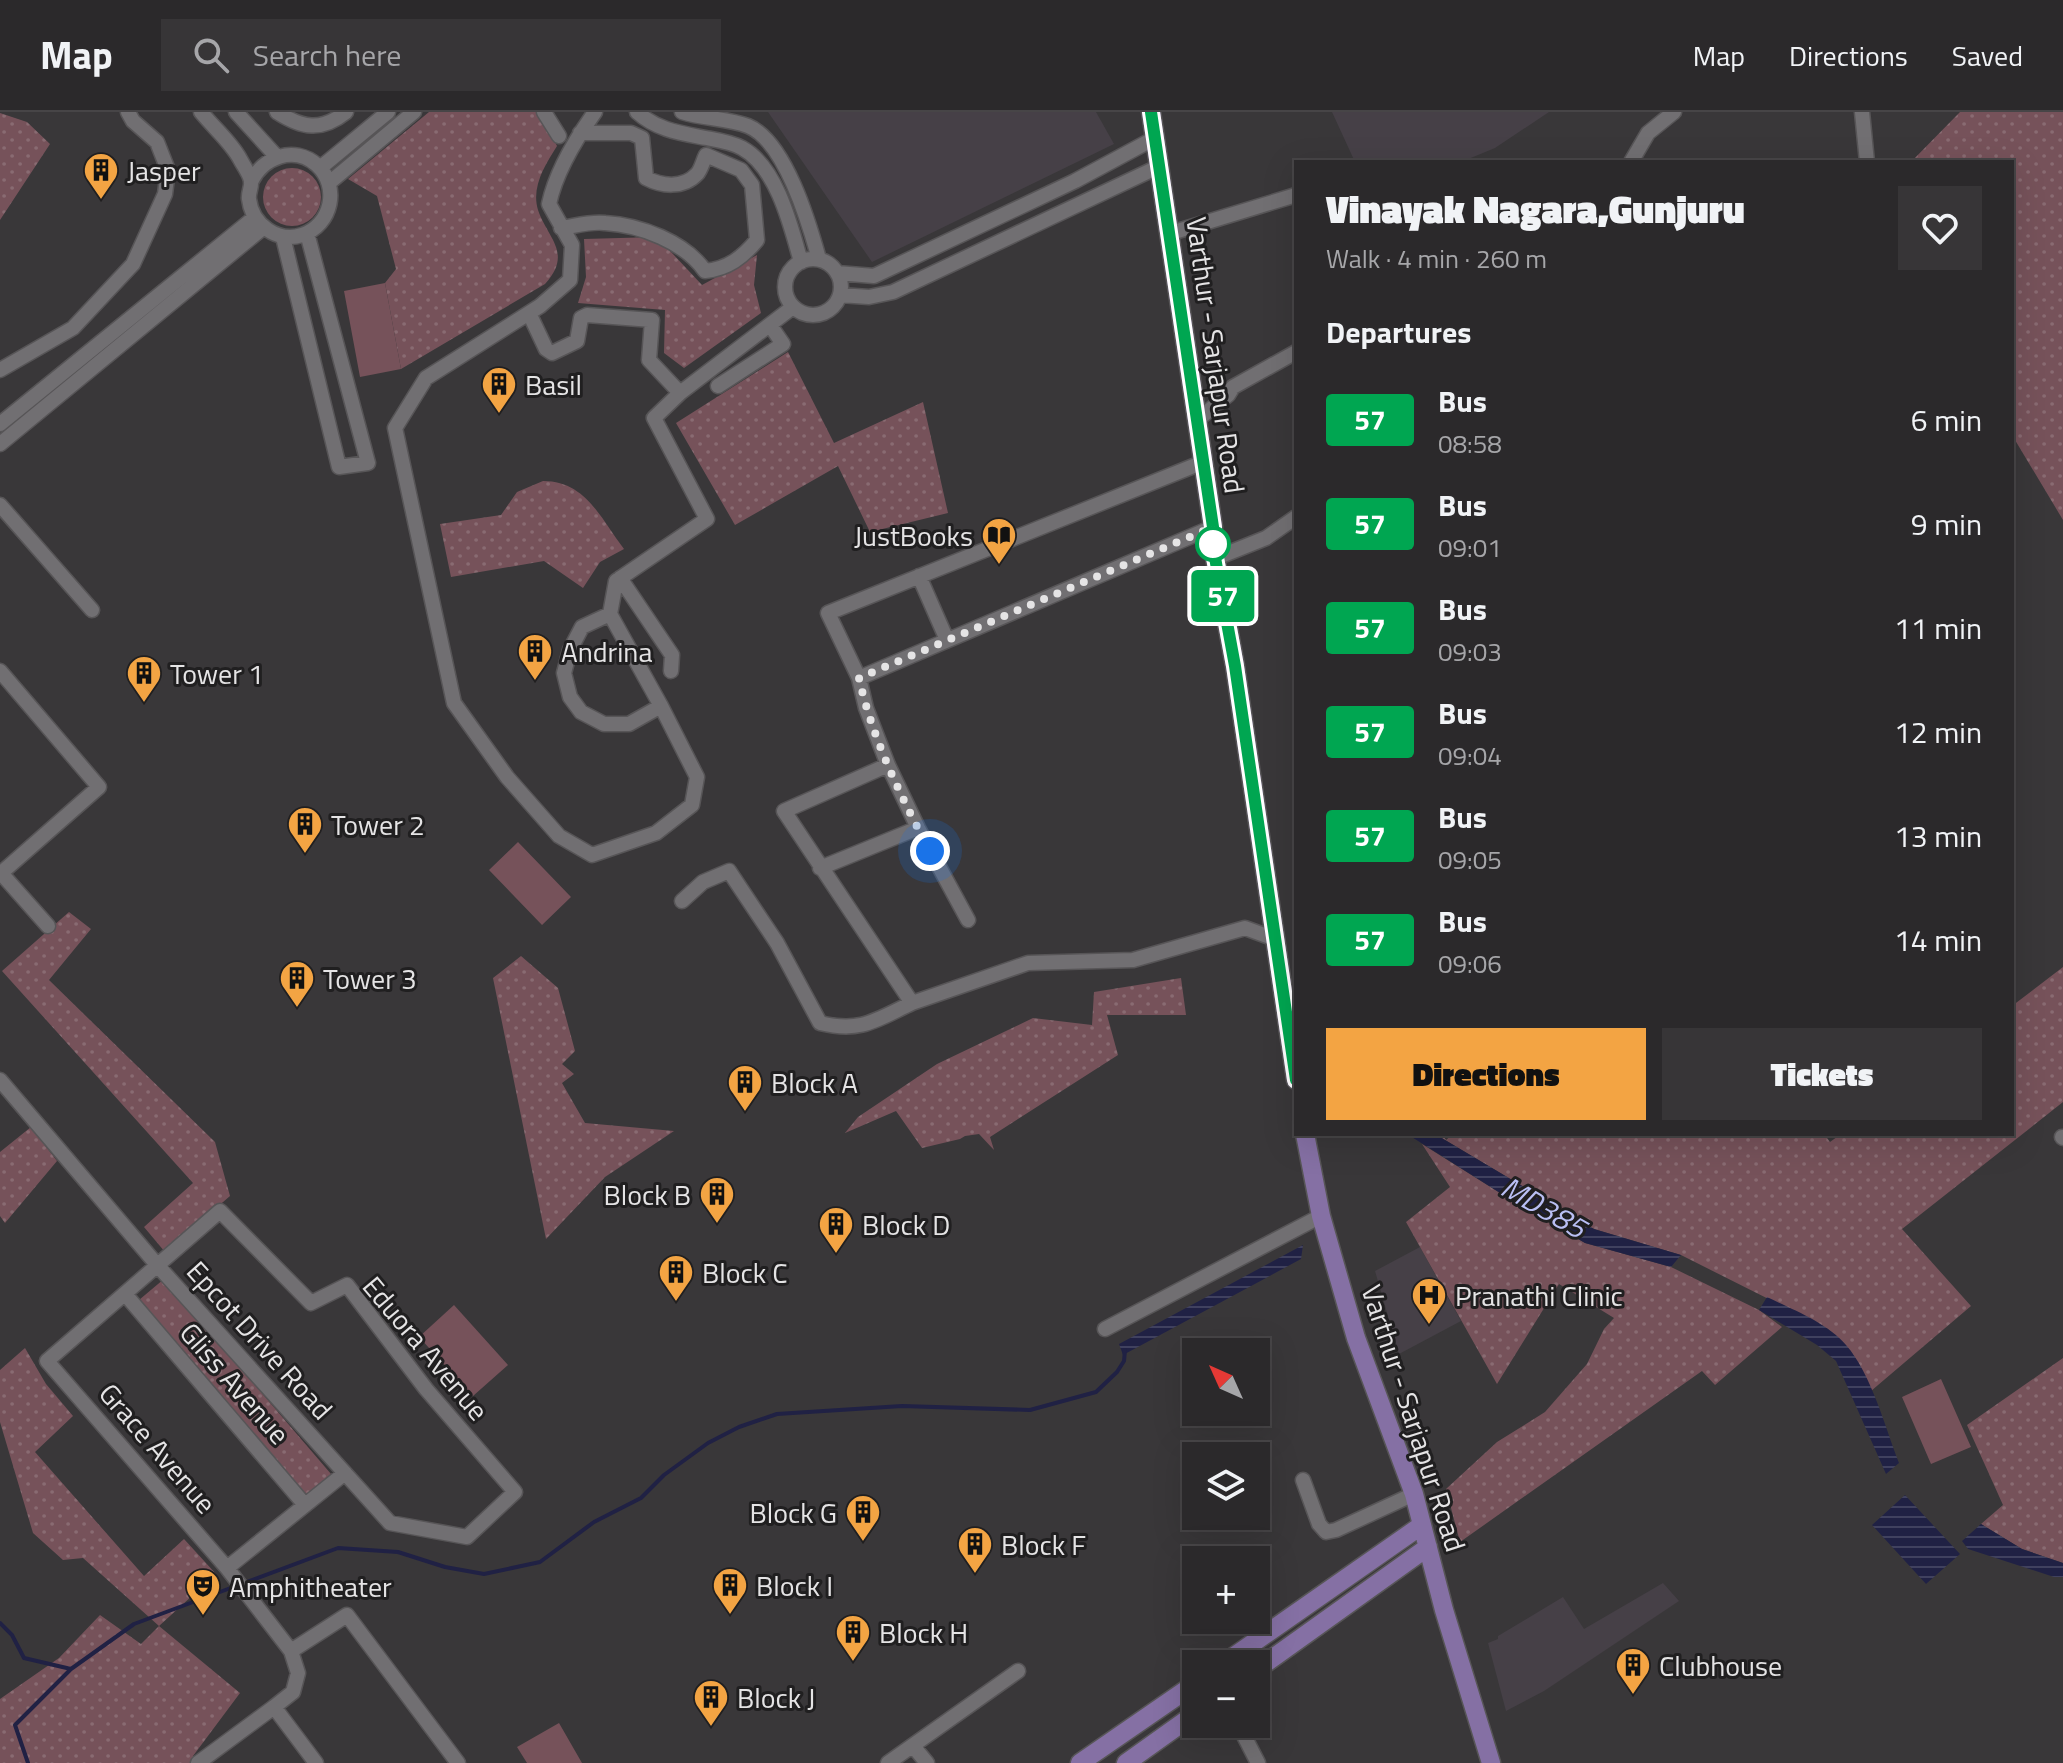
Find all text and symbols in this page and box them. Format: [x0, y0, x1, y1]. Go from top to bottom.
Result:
search box [161, 19, 721, 91]
text: Map [40, 26, 113, 84]
text: Search here [253, 32, 402, 78]
icon: search [189, 33, 233, 77]
text: Map [1693, 34, 1745, 77]
text: Directions [1789, 34, 1908, 77]
text: Saved [1952, 34, 2023, 77]
place label: Jasper [127, 149, 201, 192]
building icon: Jasper [82, 151, 120, 201]
text: Vinayak Nagara,Gunjuru [1326, 180, 1745, 238]
button: heart [1898, 186, 1982, 270]
street label: Varthur - Sarjapur Road [1175, 214, 1257, 496]
text: Walk · 4 min · 260 m [1326, 239, 1547, 278]
text: Departures [1326, 309, 1471, 355]
place label: Basil [525, 363, 582, 406]
building icon: Basil [480, 365, 518, 415]
text: Bus [1438, 378, 1487, 424]
text: 6 min [1911, 397, 1982, 443]
text: 57 [1354, 398, 1386, 441]
text: 08:58 [1438, 424, 1502, 463]
text: Bus [1438, 482, 1487, 528]
text: 9 min [1911, 501, 1982, 547]
text: 57 [1354, 502, 1386, 545]
place label: JustBooks [854, 514, 973, 557]
library icon: JustBooks [980, 516, 1018, 566]
unlabelled marker [1196, 527, 1230, 561]
text: 09:01 [1438, 528, 1502, 567]
line badge: 57 [1187, 570, 1259, 622]
text: 57 [1207, 574, 1239, 617]
text: Bus [1438, 586, 1487, 632]
text: 11 min [1894, 605, 1982, 651]
text: 57 [1354, 606, 1386, 649]
place label: Andrina [561, 630, 652, 673]
building icon: Andrina [516, 632, 554, 682]
text: 09:03 [1438, 632, 1502, 671]
place label: Tower 1 [170, 652, 264, 695]
building icon: Tower 1 [125, 654, 163, 704]
text: Bus [1438, 690, 1487, 736]
text: 12 min [1894, 709, 1982, 755]
text: 57 [1354, 710, 1386, 753]
text: 09:04 [1438, 736, 1502, 775]
text: Bus [1438, 794, 1487, 840]
place label: Tower 2 [331, 803, 425, 846]
building icon: Tower 2 [286, 805, 324, 855]
text: 13 min [1894, 813, 1982, 859]
text: 57 [1354, 814, 1386, 857]
your location [910, 831, 950, 871]
text: 09:05 [1438, 840, 1502, 879]
text: Bus [1438, 898, 1487, 944]
text: 14 min [1894, 917, 1982, 963]
text: 57 [1354, 918, 1386, 961]
text: 09:06 [1438, 944, 1502, 983]
place label: Tower 3 [323, 957, 417, 1000]
building icon: Tower 3 [278, 959, 316, 1009]
button: Directions [1326, 1028, 1646, 1120]
button: Tickets [1662, 1028, 1982, 1120]
place label: Block A [771, 1061, 858, 1104]
building icon: Block A [726, 1063, 764, 1113]
water label: MD385 [1493, 1164, 1597, 1251]
place label: Block B [603, 1173, 691, 1216]
building icon: Block B [698, 1175, 736, 1225]
place label: Block D [862, 1203, 950, 1246]
building icon: Block D [817, 1205, 855, 1255]
street label: Epcot Drive Road [177, 1251, 343, 1429]
place label: Block C [702, 1251, 788, 1294]
building icon: Block C [657, 1253, 695, 1303]
street label: Eduora Avenue [353, 1266, 499, 1430]
place label: Pranathi Clinic [1455, 1274, 1623, 1317]
hospital icon: Pranathi Clinic [1410, 1276, 1448, 1326]
street label: Varthur - Sarjapur Road [1351, 1279, 1477, 1557]
street label: Gliss Avenue [170, 1312, 300, 1454]
north arrow [1182, 1338, 1270, 1426]
map controls [1182, 1338, 1270, 1738]
street label: Grace Avenue [89, 1373, 227, 1523]
button: layers [1182, 1442, 1270, 1530]
place label: Block G [749, 1491, 837, 1534]
building icon: Block G [844, 1493, 882, 1543]
place label: Block F [1001, 1523, 1086, 1566]
building icon: Block F [956, 1525, 994, 1575]
button: + [1182, 1546, 1270, 1634]
place label: Block I [756, 1564, 833, 1607]
place label: Amphitheater [229, 1565, 392, 1608]
building icon: Block I [711, 1566, 749, 1616]
theatre icon: Amphitheater [184, 1567, 222, 1617]
place label: Block H [879, 1611, 968, 1654]
building icon: Block H [834, 1613, 872, 1663]
place label: Clubhouse [1659, 1644, 1782, 1687]
building icon: Clubhouse [1614, 1646, 1652, 1696]
button: − [1182, 1650, 1270, 1738]
place label: Block J [737, 1676, 815, 1719]
building icon: Block J [692, 1678, 730, 1728]

